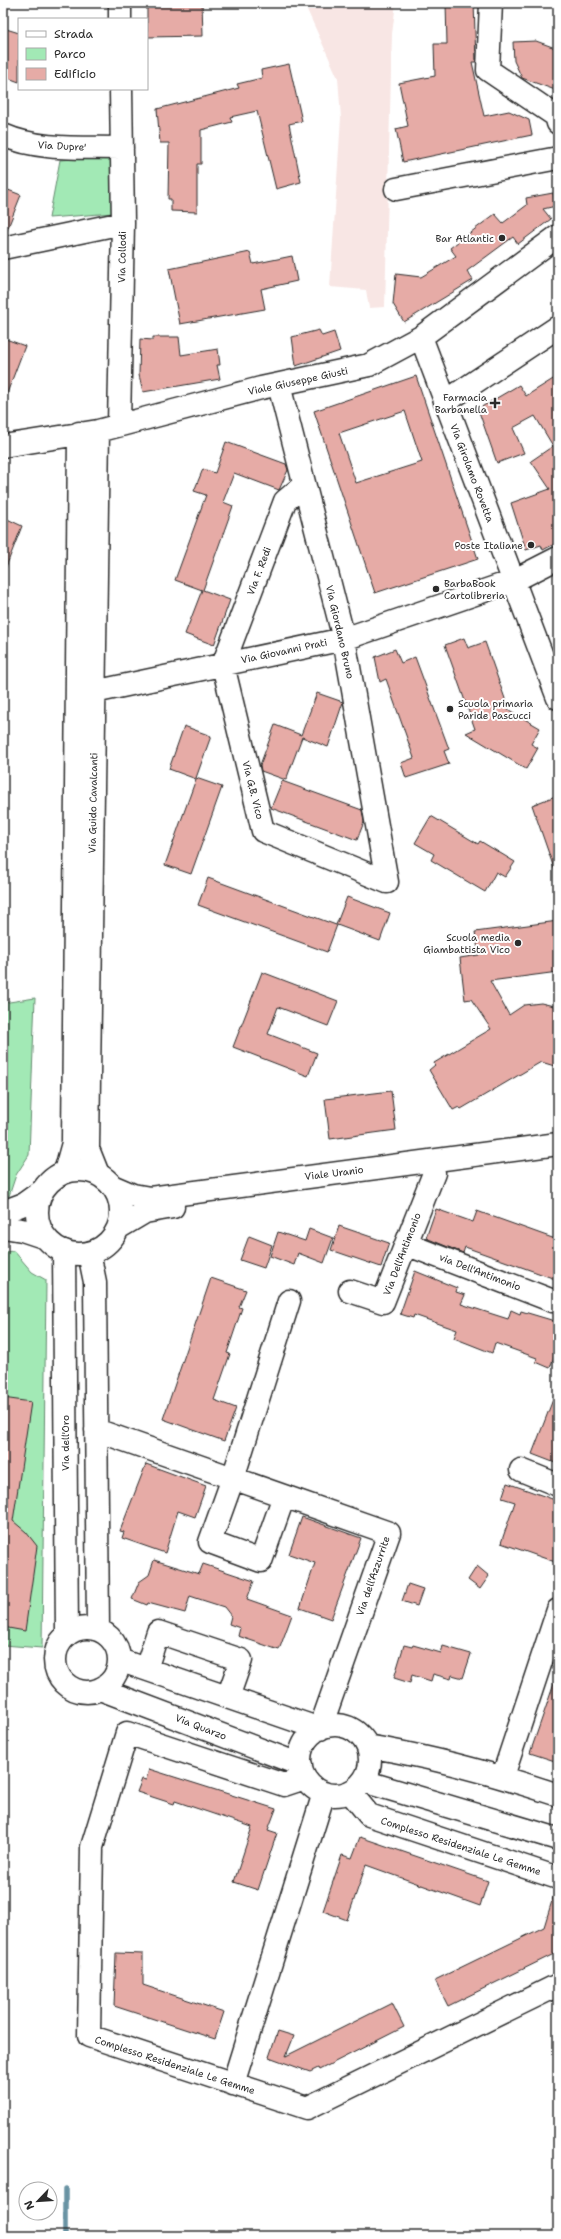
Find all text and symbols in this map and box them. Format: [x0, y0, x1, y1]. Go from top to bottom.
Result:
legend [18, 18, 148, 90]
text: Strada [54, 26, 94, 42]
text: Parco [54, 46, 86, 62]
text: Edificio [54, 66, 96, 82]
street label: Via Dupre' [37, 138, 87, 154]
street label: Via Collodi [115, 231, 129, 283]
place label: Bar Atlantic [435, 232, 494, 245]
marker: Bar Atlantic [497, 233, 507, 243]
street label: Viale Giuseppe Giusti [247, 364, 349, 398]
place label: Farmacia Barbanella [435, 391, 488, 416]
marker: Farmacia Barbanella [490, 398, 500, 408]
street label: Via Girolamo Rovetta [447, 422, 497, 525]
place label: Poste Italiane [454, 539, 523, 552]
marker: Poste Italiane [526, 540, 536, 550]
street label: Via F. Redi [244, 545, 274, 597]
place label: BarbaBook Cartolibreria [444, 577, 506, 602]
street label: Via Giordano Bruno [323, 584, 357, 680]
marker: BarbaBook Cartolibreria [431, 584, 441, 594]
street label: Via Giovanni Prati [240, 635, 328, 666]
place label: Scuola primaria Paride Pascucci [458, 697, 534, 722]
marker: Scuola primaria Paride Pascucci [445, 704, 455, 714]
street label: Via Guido Cavalcanti [86, 752, 100, 854]
street label: Via G.B. Vico [239, 759, 267, 821]
place label: Scuola media Giambattista Vico [423, 931, 511, 956]
marker: Scuola media Giambattista Vico [513, 938, 523, 948]
street label: Viale Uranio [304, 1163, 364, 1183]
street label: Via Dell'Antimonio [380, 1211, 424, 1297]
street label: via Dell'Antimonio [437, 1250, 523, 1294]
street label: Via dell'Oro [59, 1415, 72, 1471]
street label: Via dell'Azzurrite [353, 1534, 393, 1618]
street label: Via Quarzo [173, 1711, 229, 1743]
street label: Complesso Residenziale Le Gemme [379, 1814, 543, 1878]
street label: Complesso Residenziale Le Gemme [93, 2033, 257, 2097]
north arrow [18, 2181, 58, 2221]
text: N [21, 2198, 38, 2212]

